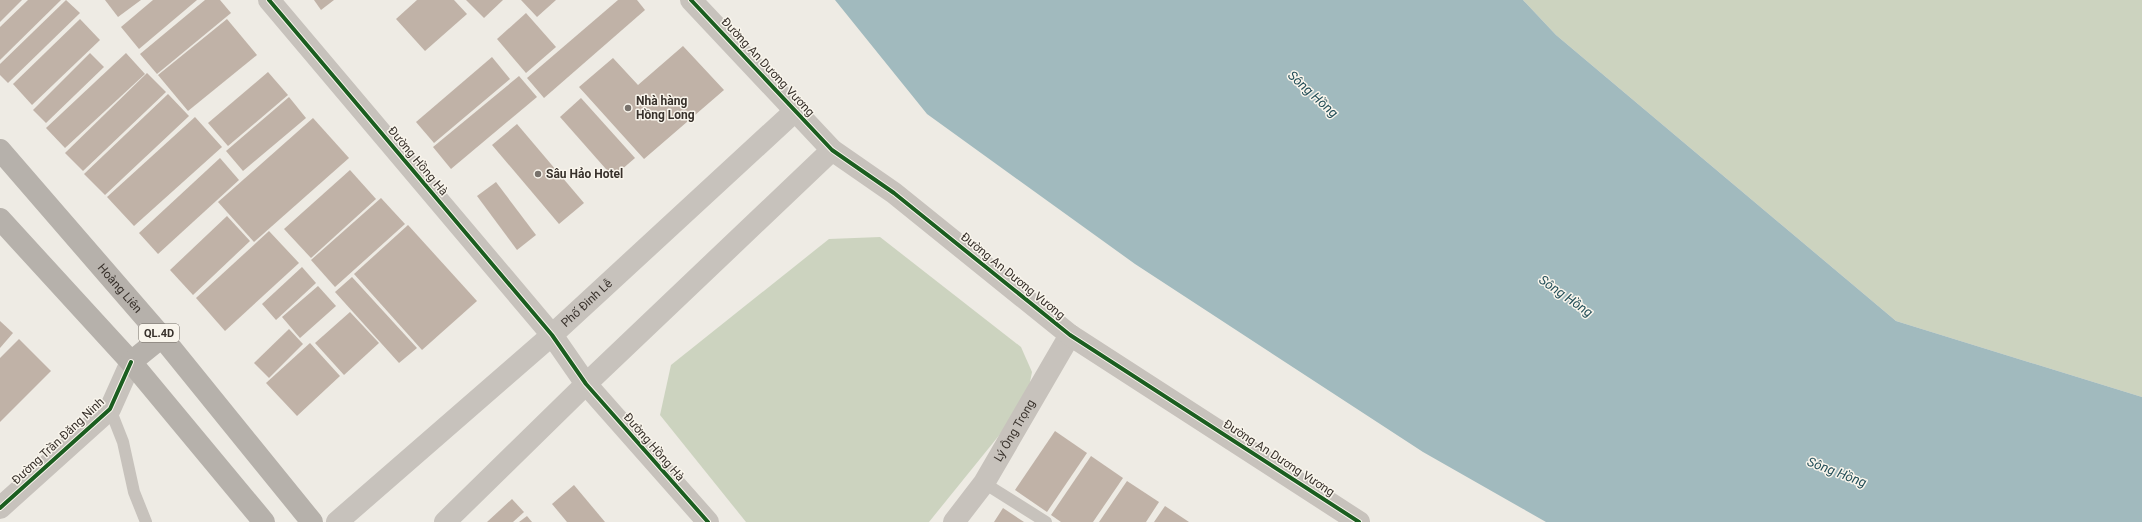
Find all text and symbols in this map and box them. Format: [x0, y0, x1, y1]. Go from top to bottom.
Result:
street label: Đường An Dương Vương [719, 15, 817, 119]
water label: Sông Hồng [1285, 68, 1341, 120]
place label: Nhà hàng Hồng Long [636, 94, 695, 122]
marker: Nhà hàng Hồng Long [623, 103, 633, 113]
street label: Đường Hồng Hà [385, 124, 451, 198]
place label: Sâu Hảo Hotel [546, 167, 623, 181]
marker: Sâu Hảo Hotel [533, 169, 543, 179]
street label: Đường An Dương Vương [958, 230, 1068, 322]
street label: Hoàng Liên [95, 261, 145, 316]
water label: Sông Hồng [1536, 272, 1596, 320]
street label: Phố Đinh Lễ [558, 276, 615, 330]
road number: QL.4D [139, 324, 179, 342]
street label: Đường Trần Đăng Ninh [9, 395, 107, 487]
street label: Lý Ông Trọng [991, 397, 1038, 464]
street label: Đường Hồng Hà [621, 410, 687, 484]
street label: Đường An Dương Vương [1221, 417, 1337, 499]
water label: Sông Hồng [1805, 454, 1869, 490]

